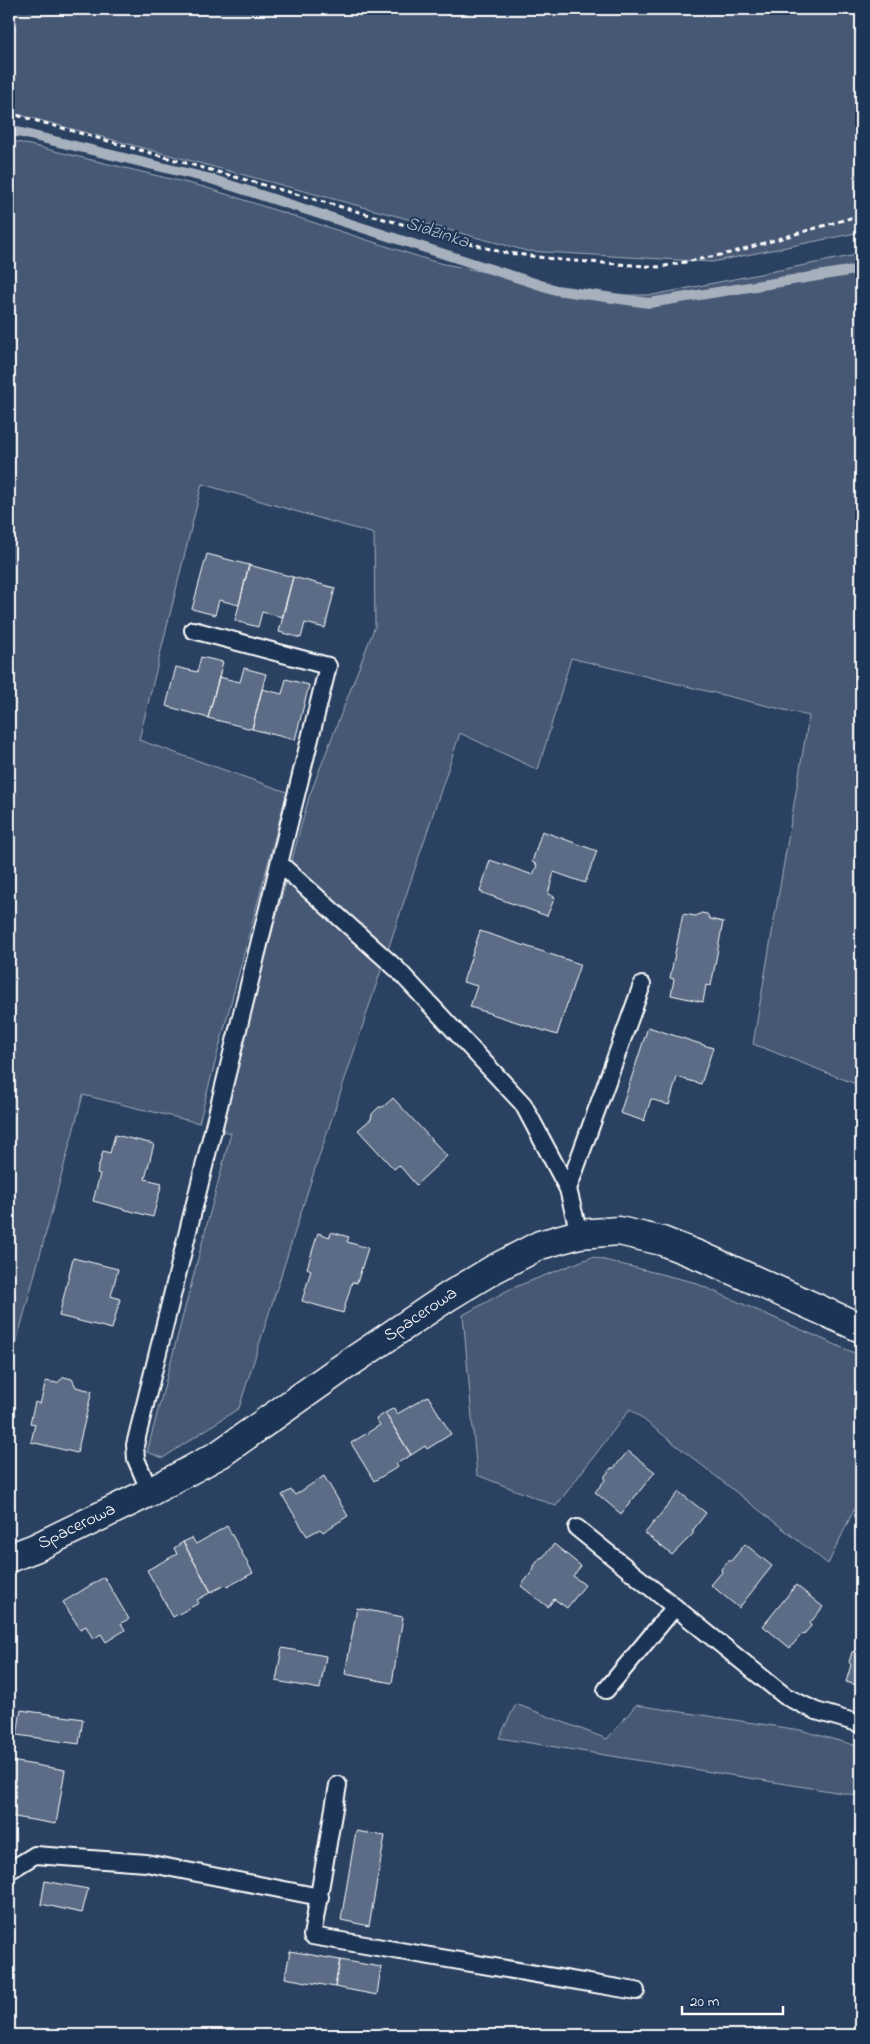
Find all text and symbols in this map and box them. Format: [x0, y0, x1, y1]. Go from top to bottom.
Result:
water label: Sidzinka [402, 210, 473, 256]
street label: Spacerowa [379, 1281, 463, 1349]
street label: Spacerowa [34, 1497, 120, 1557]
scale bar [682, 1984, 784, 2016]
text: 20 m [690, 1991, 720, 2013]

